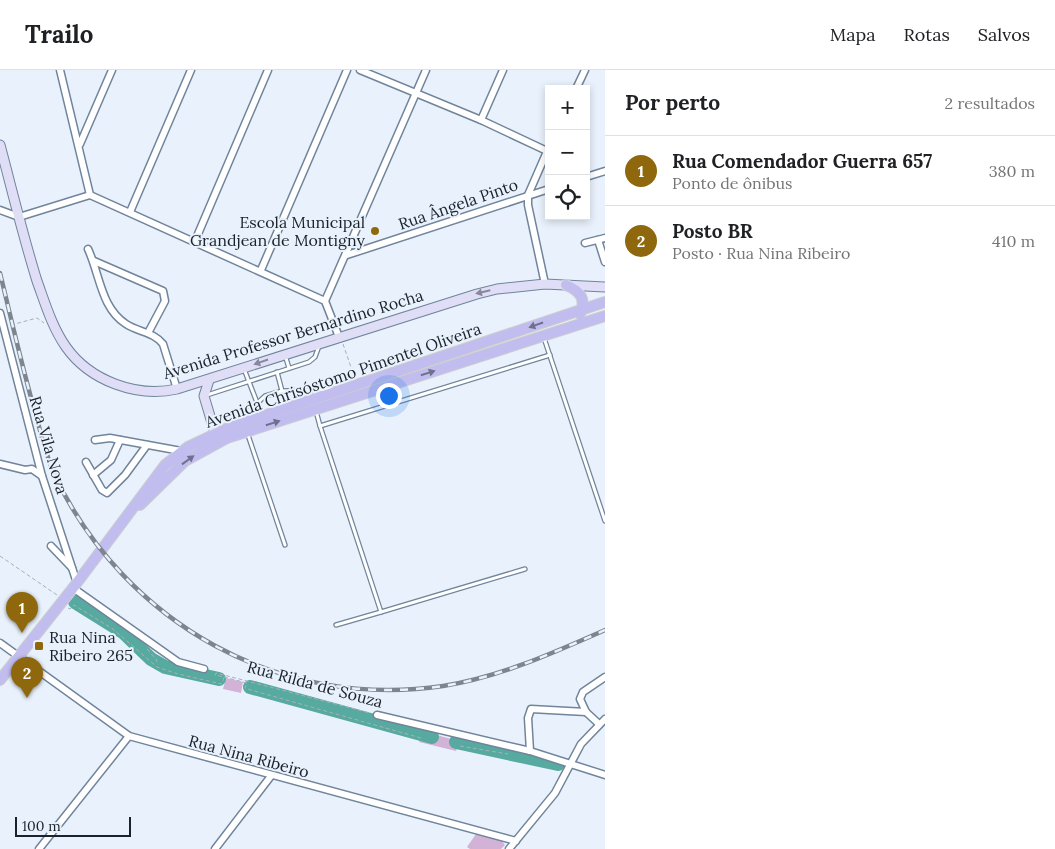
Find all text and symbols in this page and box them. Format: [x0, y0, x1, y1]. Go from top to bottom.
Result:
text: Trailo [25, 19, 93, 50]
text: Mapa [830, 23, 876, 46]
text: Rotas [904, 23, 950, 46]
text: Salvos [978, 23, 1030, 46]
map controls [545, 85, 590, 220]
button: + [545, 85, 590, 130]
text: Por perto [625, 89, 720, 116]
text: 2 resultados [945, 93, 1035, 113]
button: − [545, 130, 590, 175]
text: Rua Comendador Guerra 657 [672, 149, 932, 173]
text: 1 [638, 161, 644, 181]
text: 380 m [989, 161, 1035, 181]
text: Ponto de ônibus [672, 173, 793, 193]
street label: Rua Ângela Pinto [395, 174, 521, 234]
button: locate [545, 175, 590, 220]
place label: Escola Municipal Grandjean de Montigny [190, 212, 366, 250]
text: Posto BR [672, 219, 753, 243]
marker: Escola Municipal Grandjean de Montigny [369, 225, 381, 237]
text: 2 [637, 231, 645, 251]
text: 410 m [992, 231, 1035, 251]
text: Posto · Rua Nina Ribeiro [672, 243, 850, 263]
street label: Avenida Professor Bernardino Rocha [160, 285, 426, 383]
one-way arrow [475, 288, 490, 296]
street label: Avenida Chrisóstomo Pimentel Oliveira [202, 318, 484, 432]
one-way arrow [528, 321, 543, 329]
one-way arrow [254, 359, 269, 367]
one-way arrow [420, 369, 435, 377]
your location [376, 383, 402, 409]
street label: Rua Vila Nova [25, 394, 73, 496]
one-way arrow [266, 419, 281, 427]
one-way arrow [181, 455, 195, 465]
pin: 1 [6, 592, 38, 633]
place label: Rua Nina Ribeiro 265 [49, 627, 133, 665]
marker: Rua Nina Ribeiro 265 [33, 640, 45, 652]
street label: Rua Rilda de Souza [245, 656, 385, 712]
pin: 2 [11, 657, 43, 698]
street label: Rua Nina Ribeiro [186, 730, 312, 782]
scale bar [15, 814, 131, 837]
text: 100 m [22, 817, 61, 835]

